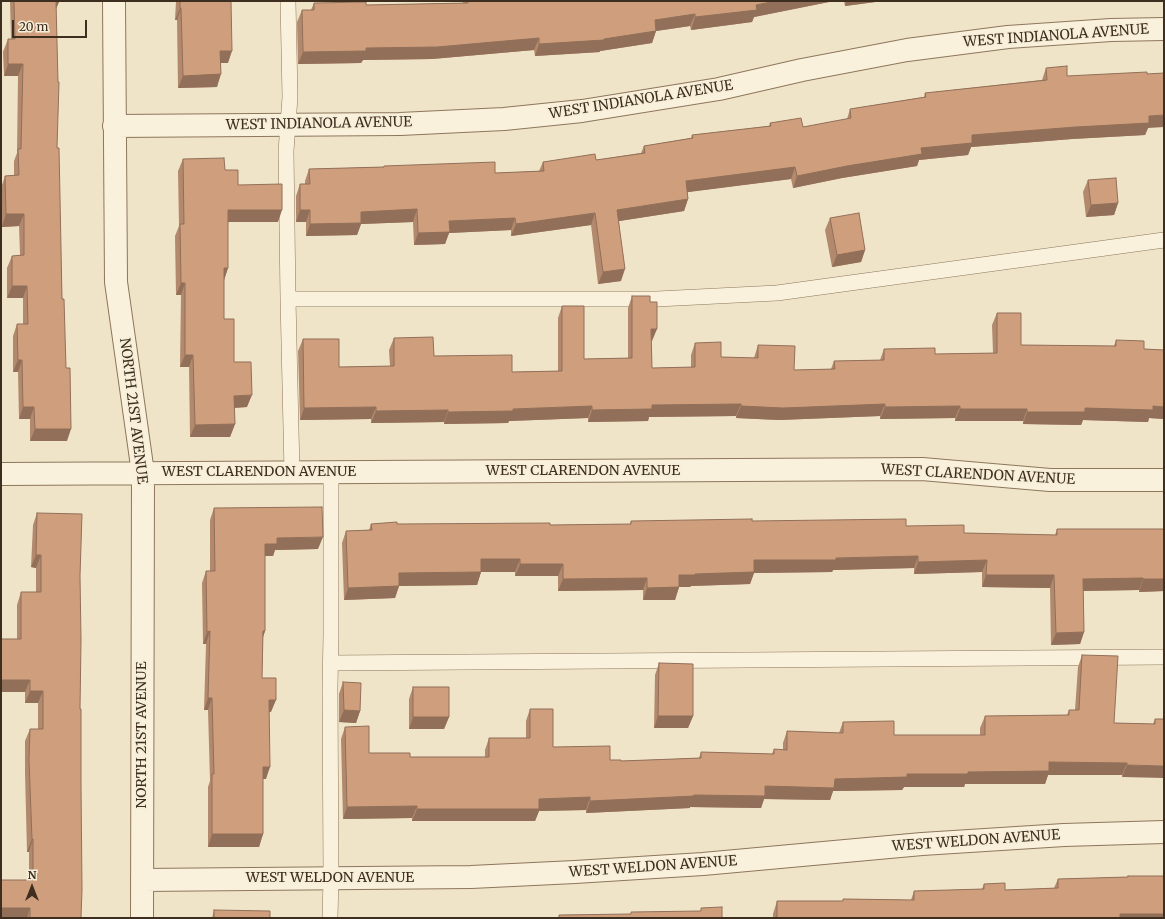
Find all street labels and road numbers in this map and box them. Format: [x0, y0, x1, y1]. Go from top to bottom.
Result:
street label: WEST INDIANOLA AVENUE [963, 21, 1149, 51]
street label: WEST INDIANOLA AVENUE [548, 77, 734, 123]
street label: WEST INDIANOLA AVENUE [226, 114, 412, 134]
street label: NORTH 21ST AVENUE [116, 337, 150, 485]
street label: WEST CLARENDON AVENUE [880, 462, 1076, 488]
street label: WEST CLARENDON AVENUE [486, 463, 680, 479]
street label: WEST CLARENDON AVENUE [162, 464, 356, 480]
street label: NORTH 21ST AVENUE [134, 661, 150, 809]
street label: WEST WELDON AVENUE [891, 827, 1061, 855]
street label: WEST WELDON AVENUE [568, 853, 738, 881]
street label: WEST WELDON AVENUE [246, 870, 414, 886]

